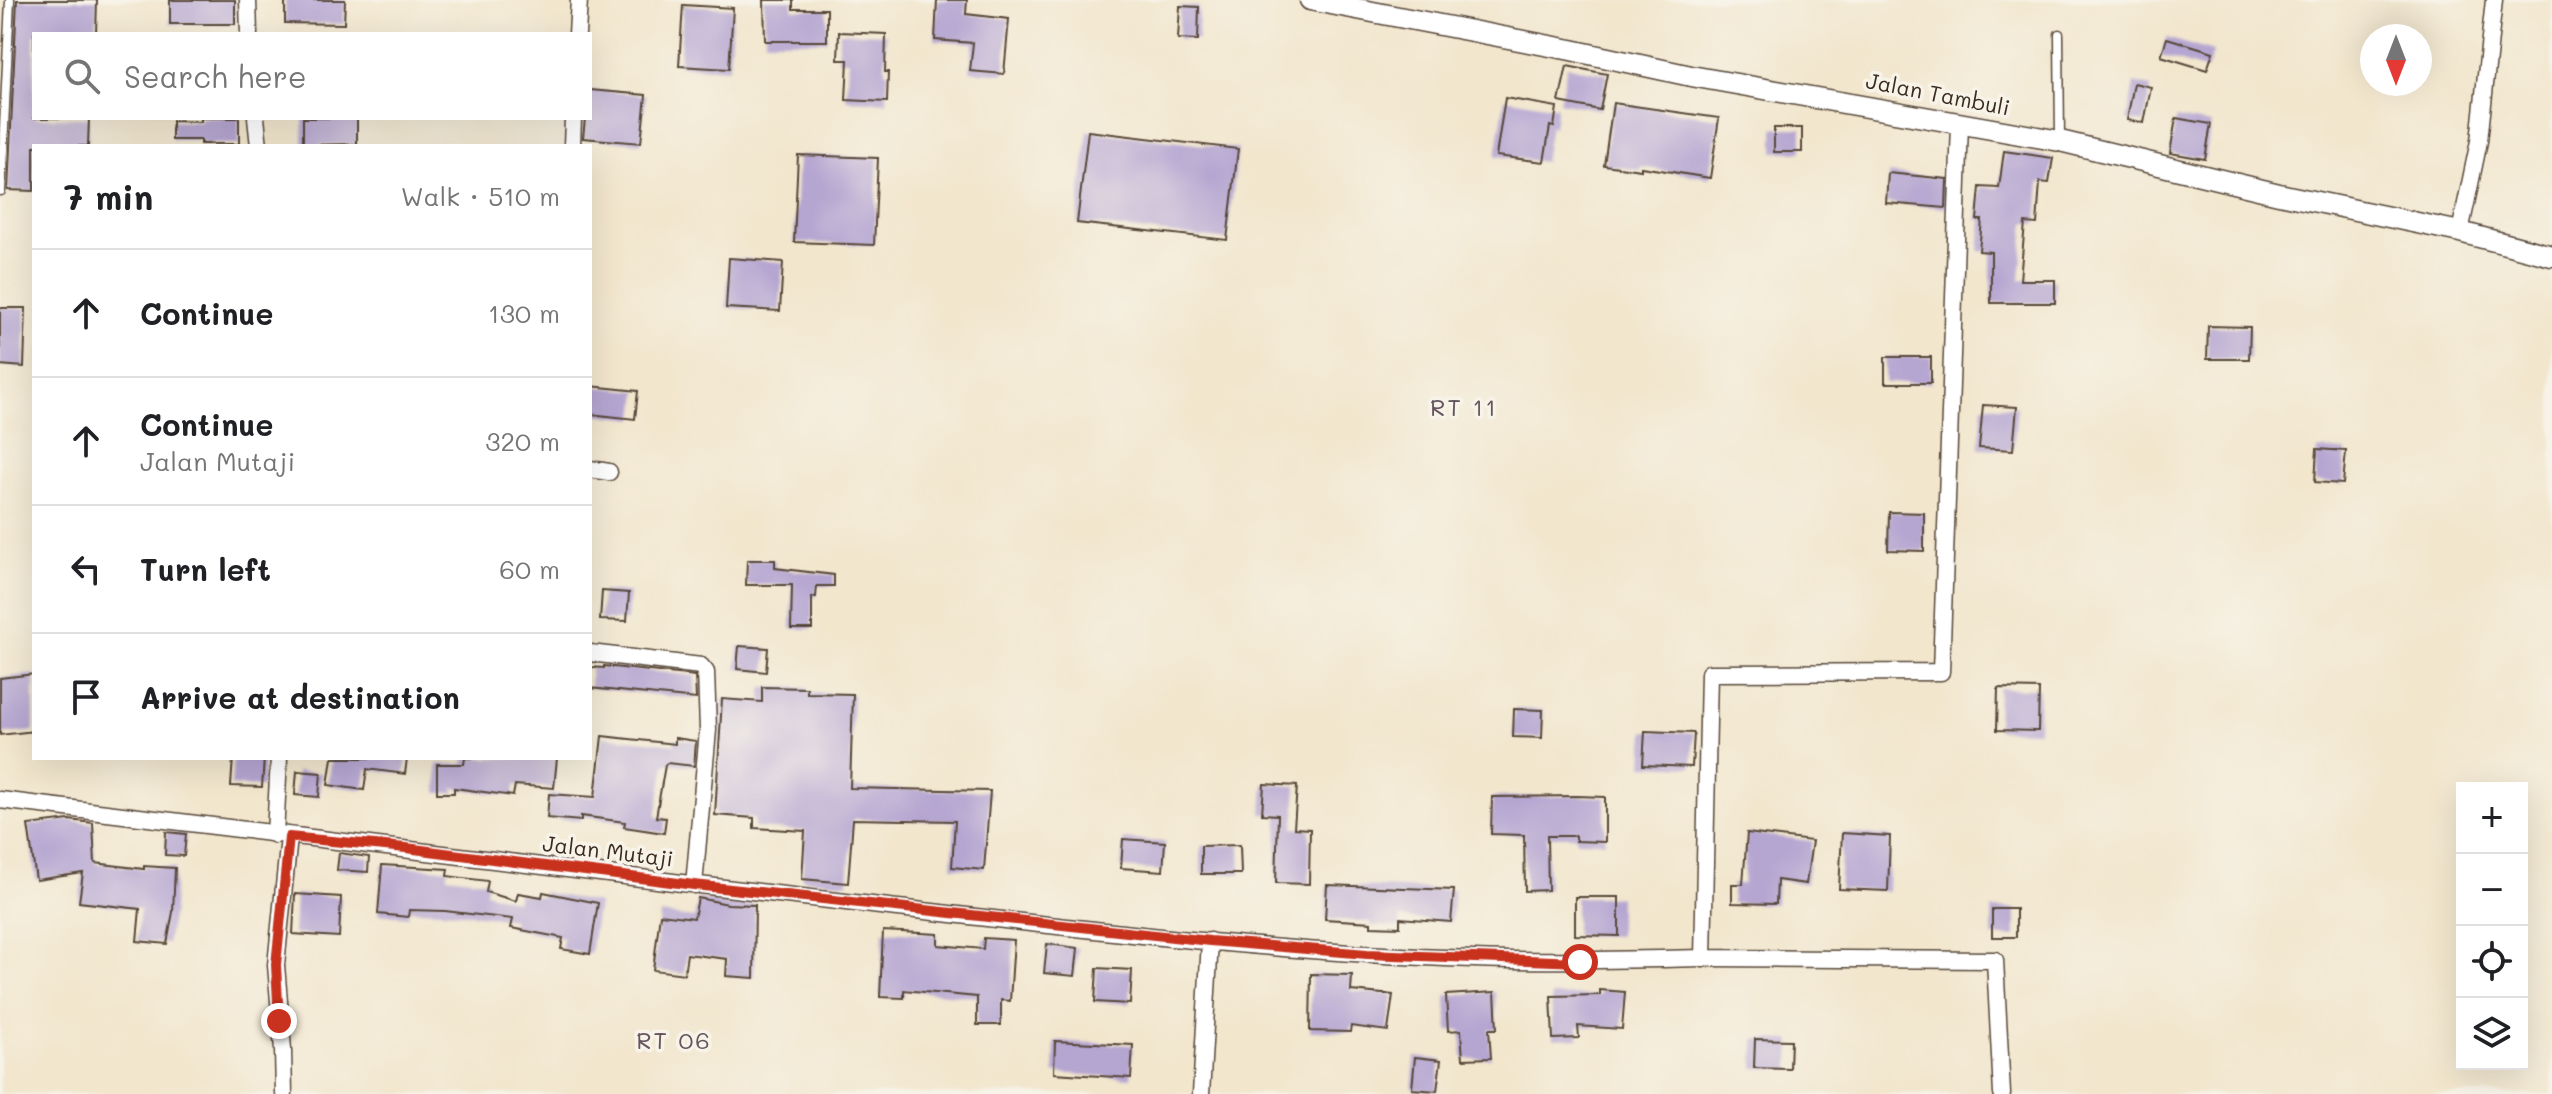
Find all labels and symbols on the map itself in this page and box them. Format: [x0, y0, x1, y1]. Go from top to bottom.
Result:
north arrow [2360, 24, 2432, 96]
street label: Jalan Tambuli [1864, 65, 2013, 122]
district label: RT 11 [1430, 391, 1498, 422]
street label: Jalan Mutaji [541, 828, 675, 873]
route start [1562, 944, 1598, 980]
route end [261, 1003, 297, 1039]
district label: RT 06 [636, 1024, 712, 1055]

